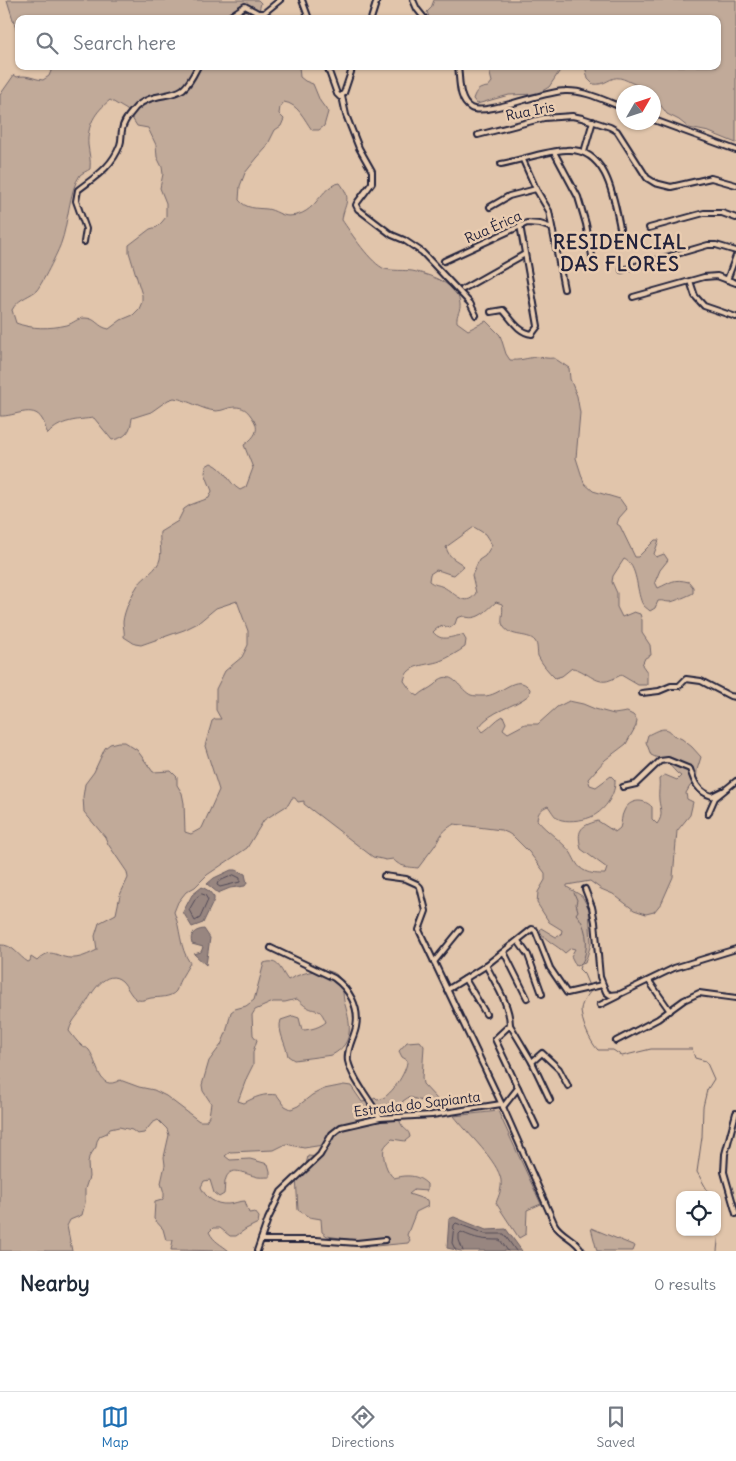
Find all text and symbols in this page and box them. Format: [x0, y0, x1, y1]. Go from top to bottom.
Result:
search box [15, 15, 721, 70]
icon: search [33, 29, 61, 57]
text: Search here [73, 31, 176, 55]
north arrow [616, 85, 661, 130]
street label: Rua Iris [504, 97, 556, 125]
street label: Rua Érica [462, 207, 524, 247]
district label: RESIDENCIAL DAS FLORES [553, 230, 687, 276]
street label: Estrada do Sapianta [353, 1087, 481, 1121]
map controls [676, 1191, 721, 1236]
button: locate [676, 1191, 721, 1236]
text: Nearby [20, 1270, 90, 1297]
text: 0 results [654, 1274, 716, 1294]
tab: Map [101, 1403, 129, 1451]
tab: Directions [331, 1403, 394, 1451]
tab: Saved [597, 1403, 635, 1451]

